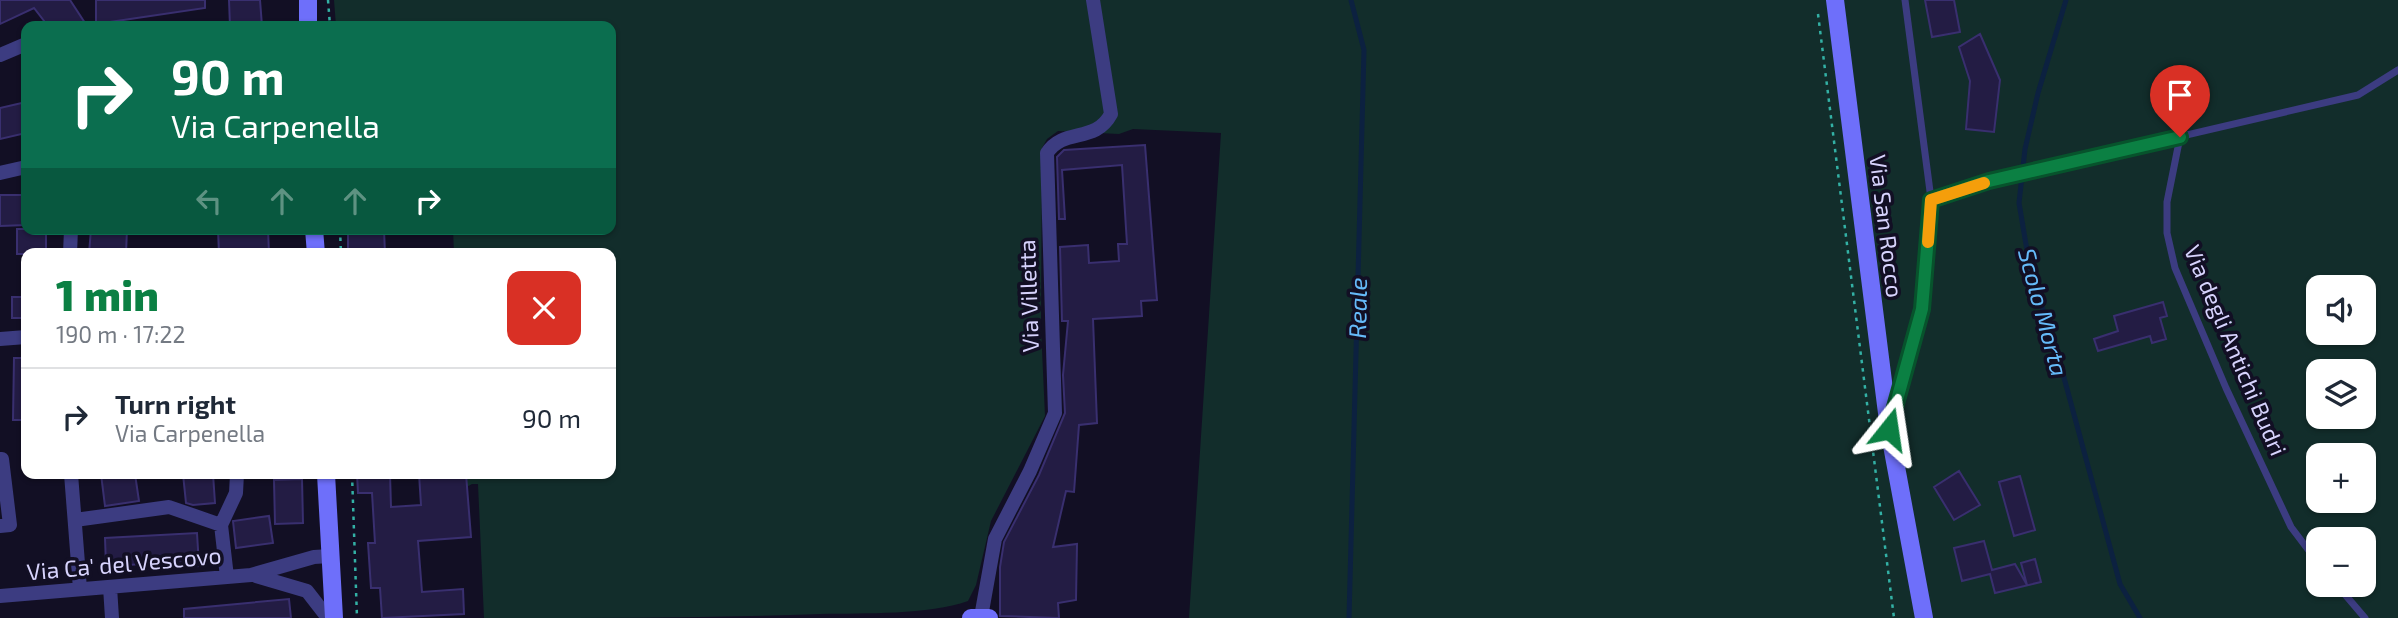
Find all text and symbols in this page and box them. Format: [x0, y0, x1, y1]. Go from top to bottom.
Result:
text: 90 m [171, 46, 285, 105]
icon: right [56, 49, 147, 140]
pin [2150, 65, 2210, 137]
icon: arrive [2161, 76, 2199, 114]
text: Via Carpenella [171, 106, 380, 144]
street label: Via San Rocco [1864, 153, 1910, 299]
icon: left [190, 182, 228, 220]
icon: ahead [263, 182, 301, 220]
icon: ahead [336, 182, 374, 220]
icon: right [409, 182, 447, 220]
street label: Via Villetta [1012, 239, 1044, 353]
street label: Via degli Antichi Budri [2179, 241, 2293, 459]
water label: Scolo Morta [2013, 245, 2075, 379]
text: 1 min [56, 269, 159, 319]
button: close [507, 271, 581, 345]
map controls [2306, 275, 2376, 597]
button: sound [2306, 275, 2376, 345]
water label: Reale [1342, 277, 1372, 339]
text: 190 m · 17:22 [56, 320, 185, 348]
button: layers [2306, 359, 2376, 429]
text: Turn right [115, 388, 236, 419]
position arrow [1852, 392, 1926, 466]
icon: right [56, 398, 94, 436]
text: 90 m [522, 402, 581, 433]
text: Via Carpenella [115, 419, 265, 447]
button: + [2306, 443, 2376, 513]
button: − [2306, 527, 2376, 597]
street label: Via Ca' del Vescovo [26, 541, 222, 585]

